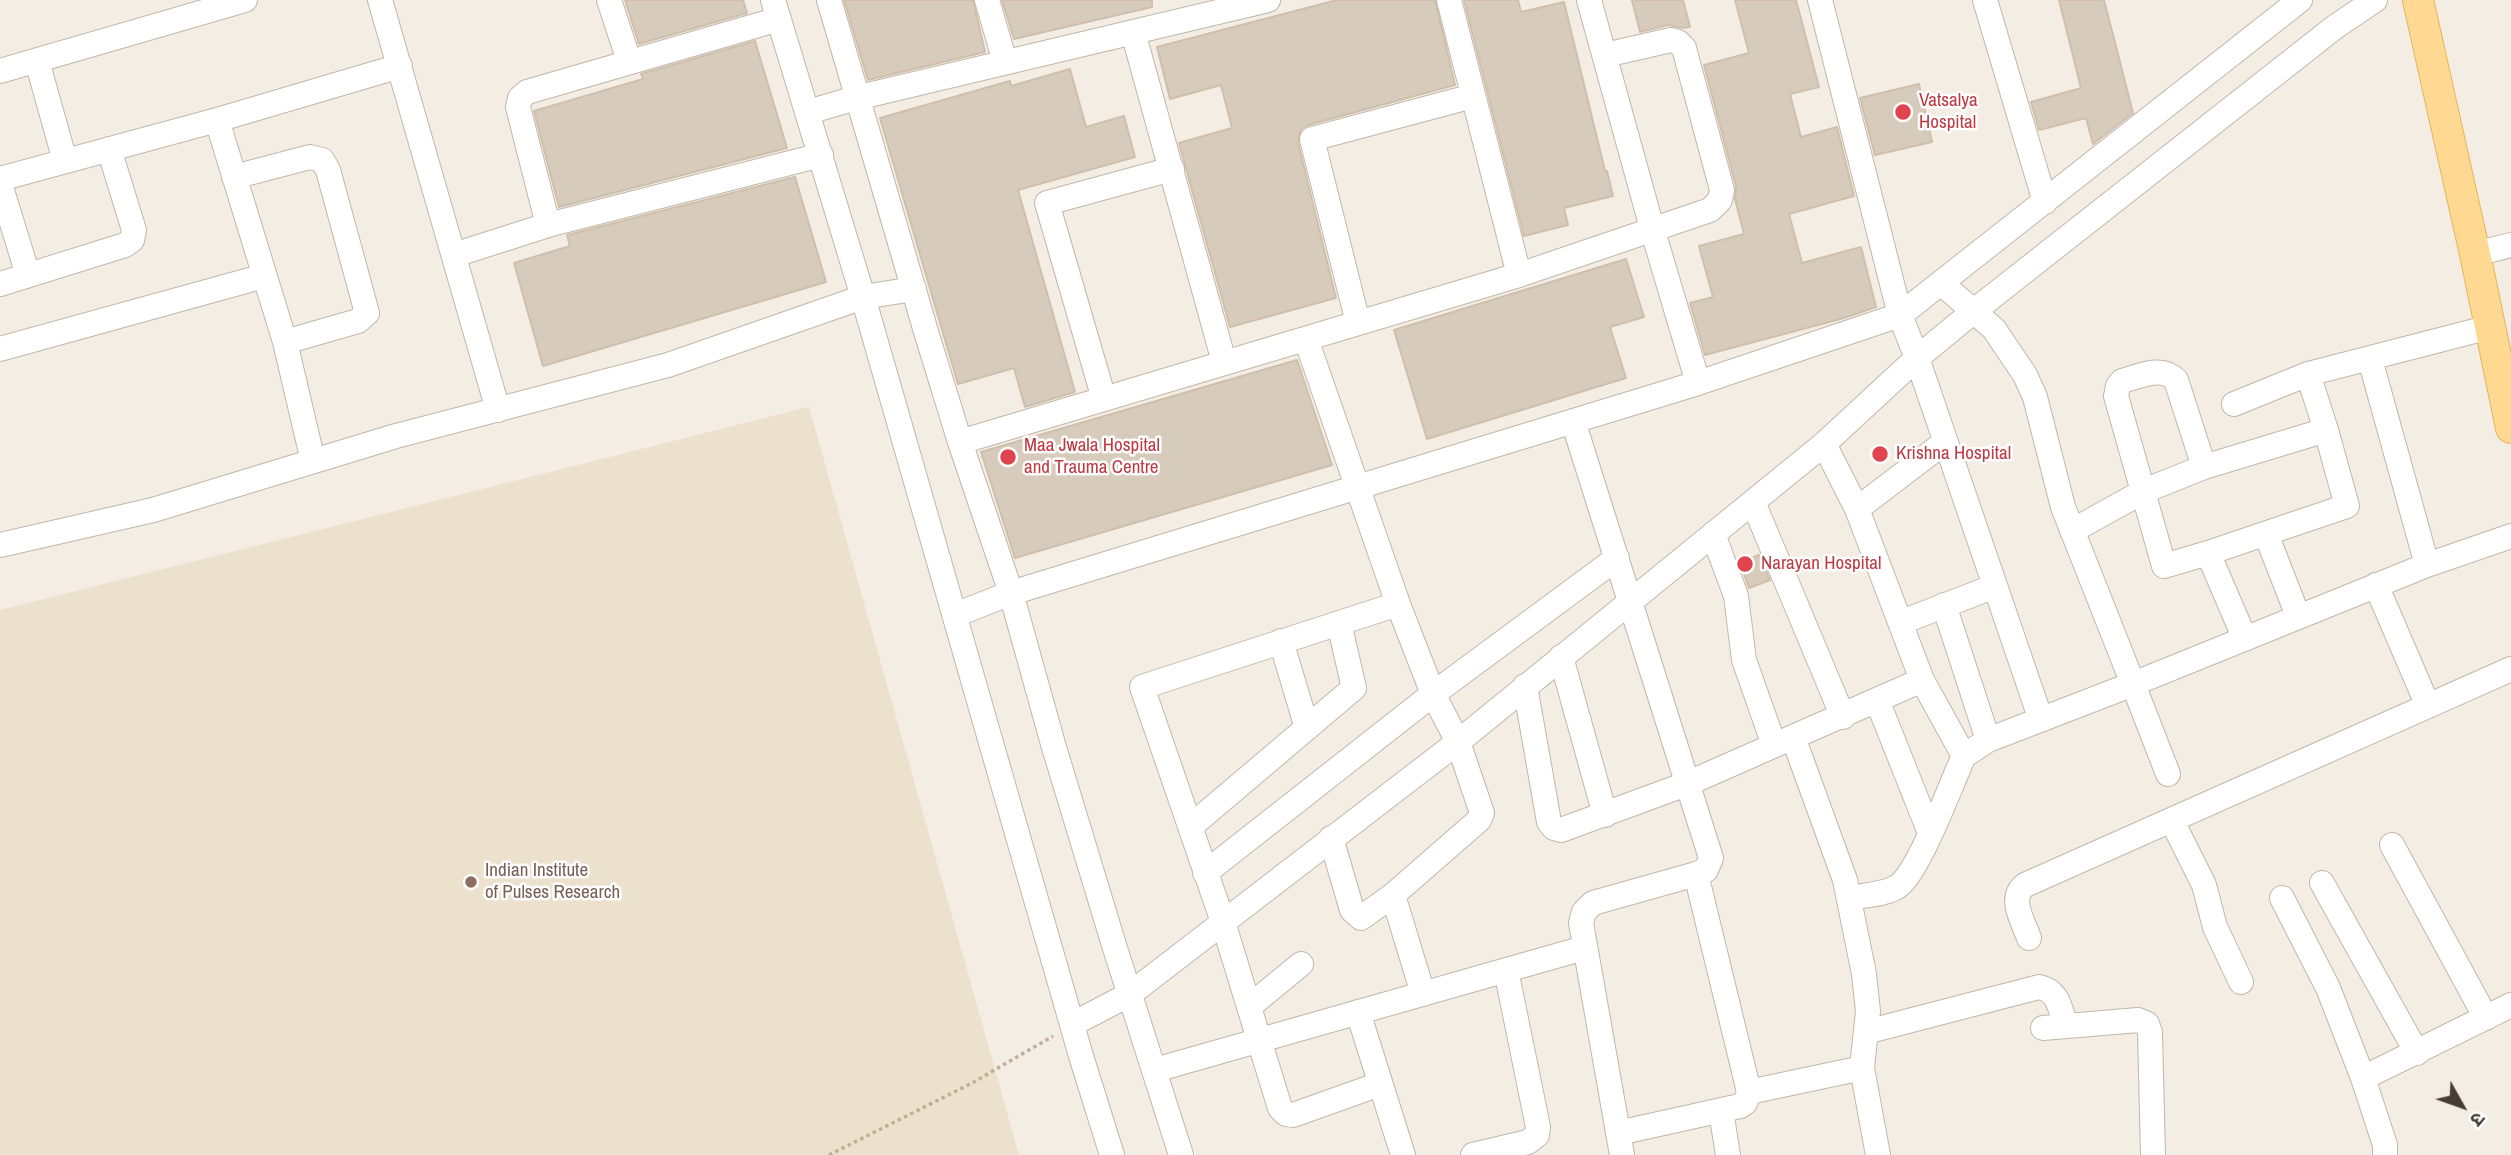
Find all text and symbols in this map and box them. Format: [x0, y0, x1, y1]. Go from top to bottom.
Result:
place label: Vatsalya Hospital [1919, 90, 1978, 134]
marker: Vatsalya Hospital [1893, 102, 1913, 122]
place label: Maa Jwala Hospital and Trauma Centre [1024, 435, 1160, 479]
place label: Krishna Hospital [1896, 443, 2011, 465]
marker: Krishna Hospital [1870, 444, 1890, 464]
marker: Maa Jwala Hospital and Trauma Centre [998, 447, 1018, 467]
place label: Narayan Hospital [1761, 553, 1881, 575]
marker: Narayan Hospital [1735, 554, 1755, 574]
place label: Indian Institute of Pulses Research [485, 860, 620, 904]
marker: Indian Institute of Pulses Research [463, 874, 479, 890]
north arrow [2427, 1071, 2497, 1141]
text: उ [2465, 1107, 2492, 1132]

